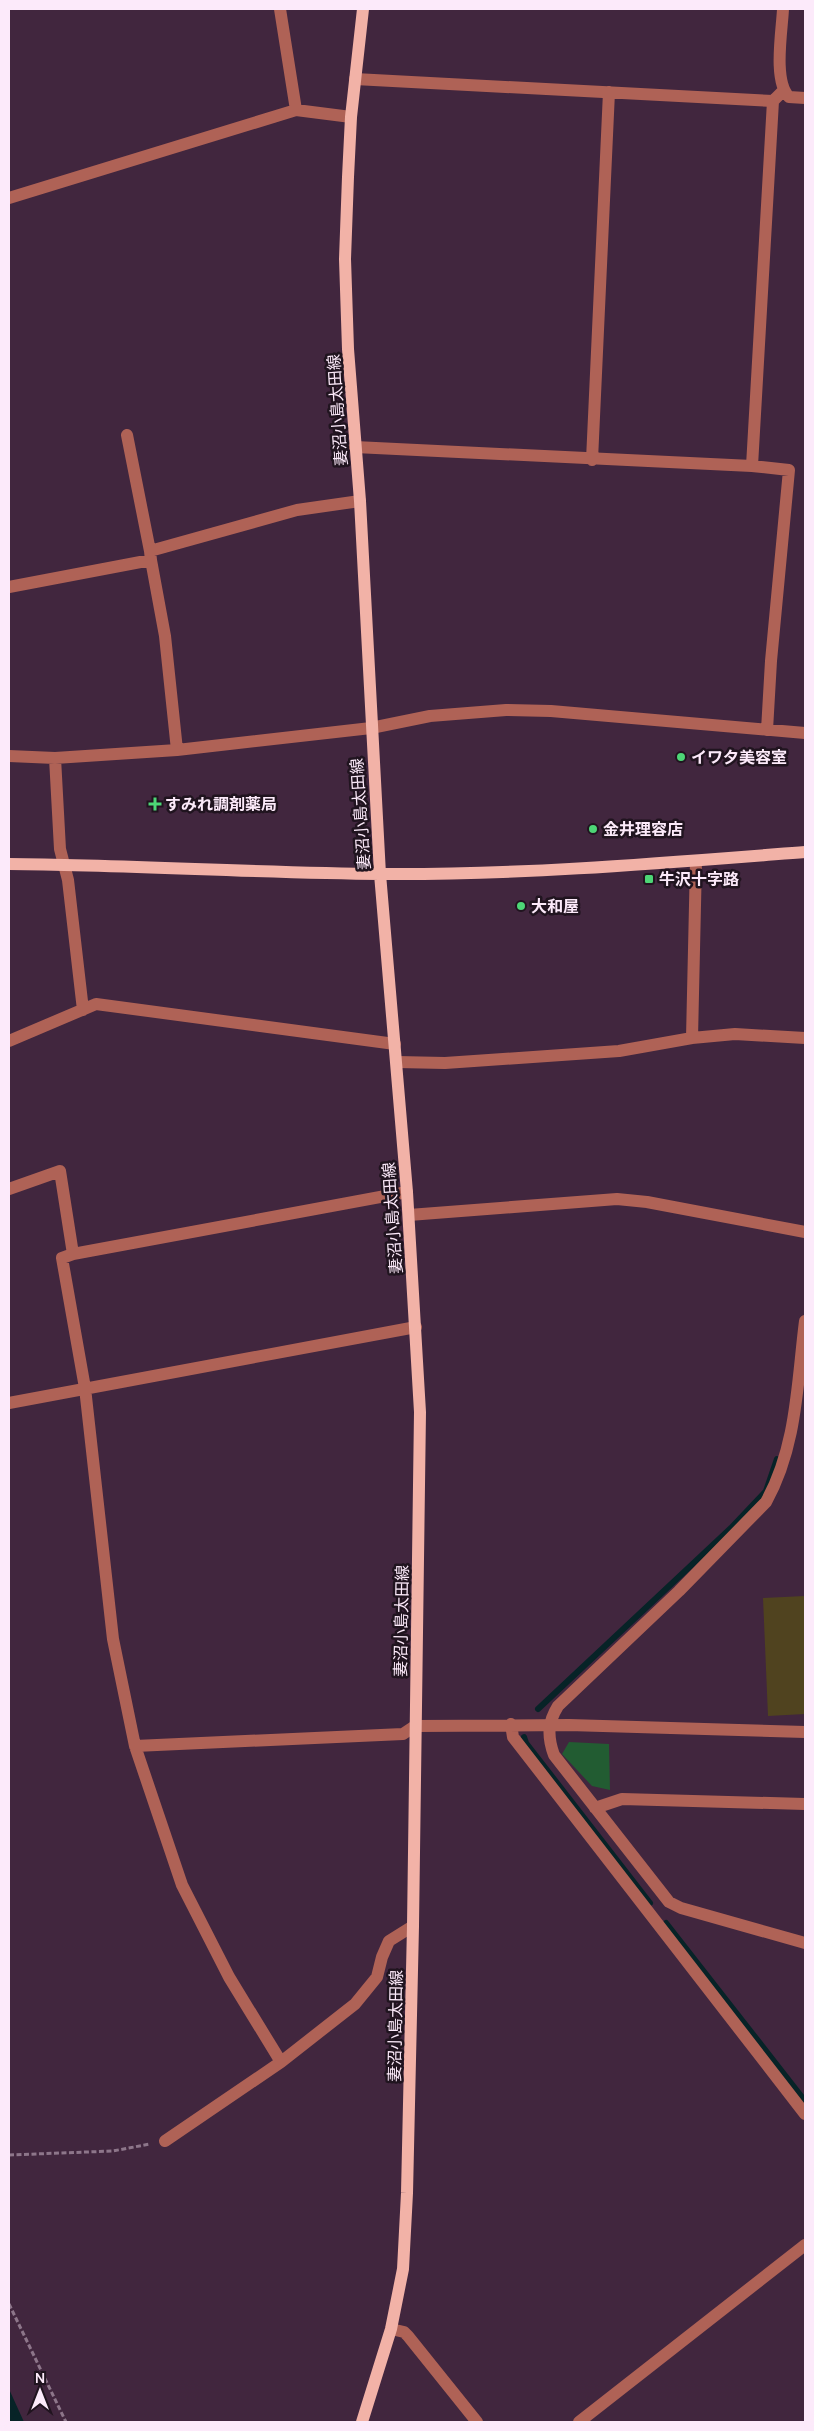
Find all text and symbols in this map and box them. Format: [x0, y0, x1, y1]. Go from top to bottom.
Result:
street label: 妻沼小島太田線 [322, 353, 352, 467]
place label: イワ夕美容室 [691, 746, 787, 768]
marker: イワ夕美容室 [675, 751, 687, 763]
street label: 妻沼小島太田線 [345, 757, 375, 871]
place label: すみれ調剤薬局 [165, 793, 277, 815]
marker: すみれ調剤薬局 [149, 798, 161, 810]
place label: 金井理容店 [603, 818, 683, 840]
marker: 金井理容店 [587, 823, 599, 835]
place label: 牛沢十字路 [659, 868, 739, 890]
marker: 牛沢十字路 [643, 873, 655, 885]
place label: 大和屋 [531, 895, 579, 917]
marker: 大和屋 [515, 900, 527, 912]
street label: 妻沼小島太田線 [377, 1161, 407, 1275]
street label: 妻沼小島太田線 [389, 1565, 413, 1677]
street label: 妻沼小島太田線 [383, 1970, 407, 2082]
north arrow [15, 2366, 65, 2416]
text: N [35, 2368, 45, 2387]

